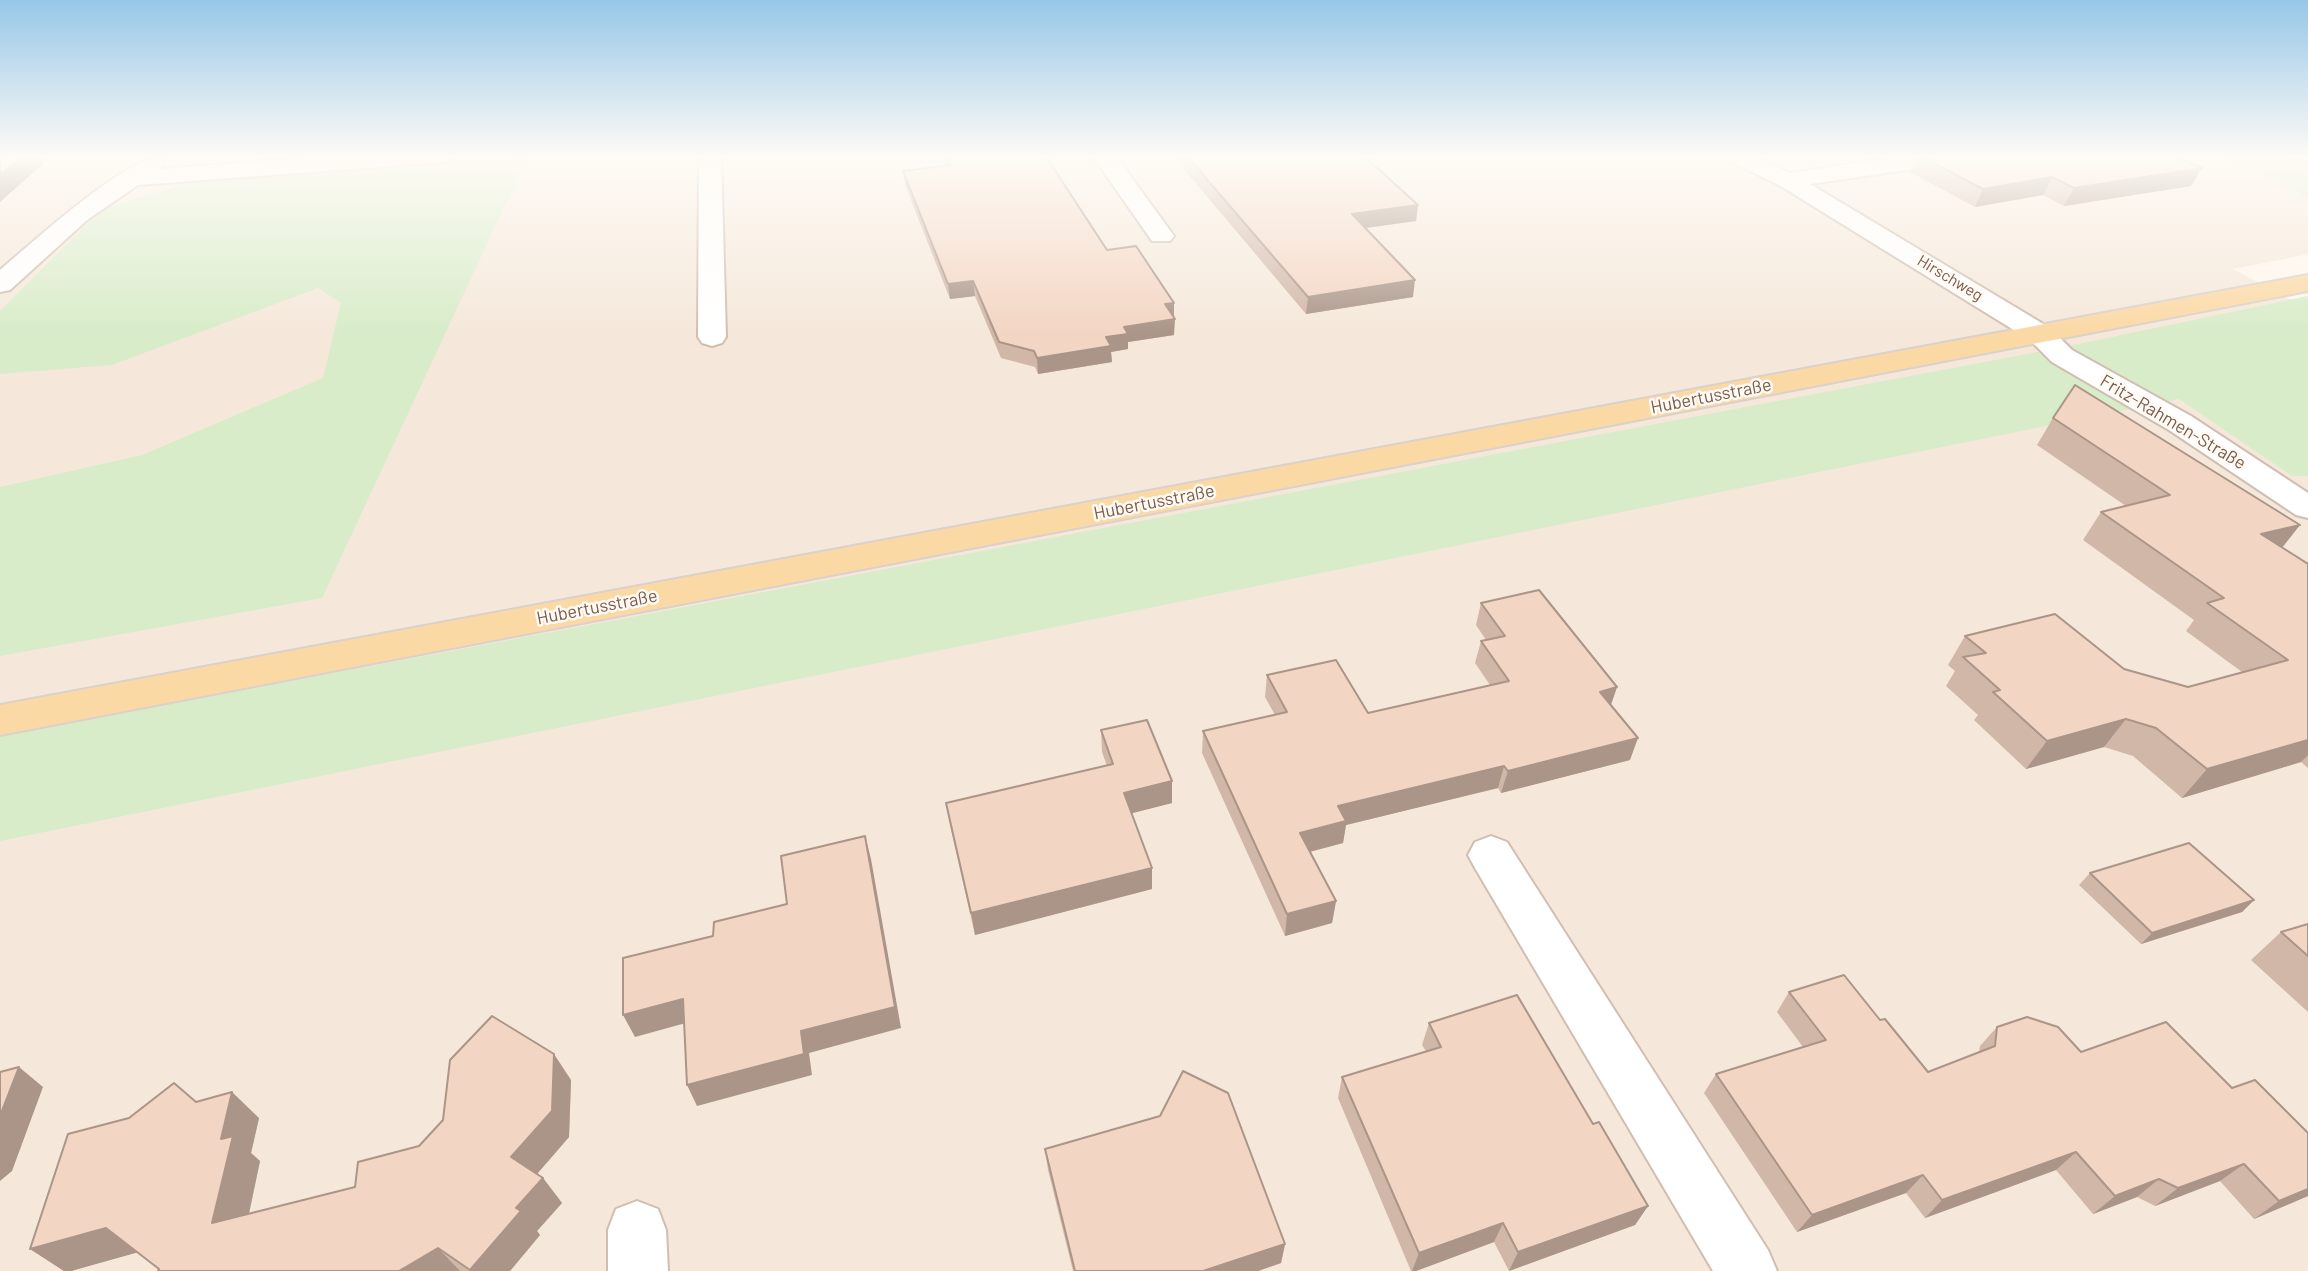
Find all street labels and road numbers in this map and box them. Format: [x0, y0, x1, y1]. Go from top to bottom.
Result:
street label: Hirschweg [1914, 251, 1986, 305]
street label: Fritz-Rahmen-Straße [2096, 370, 2250, 474]
street label: Hubertusstraße [1649, 374, 1773, 418]
street label: Hubertusstraße [1092, 480, 1216, 524]
street label: Hubertusstraße [535, 585, 659, 629]

